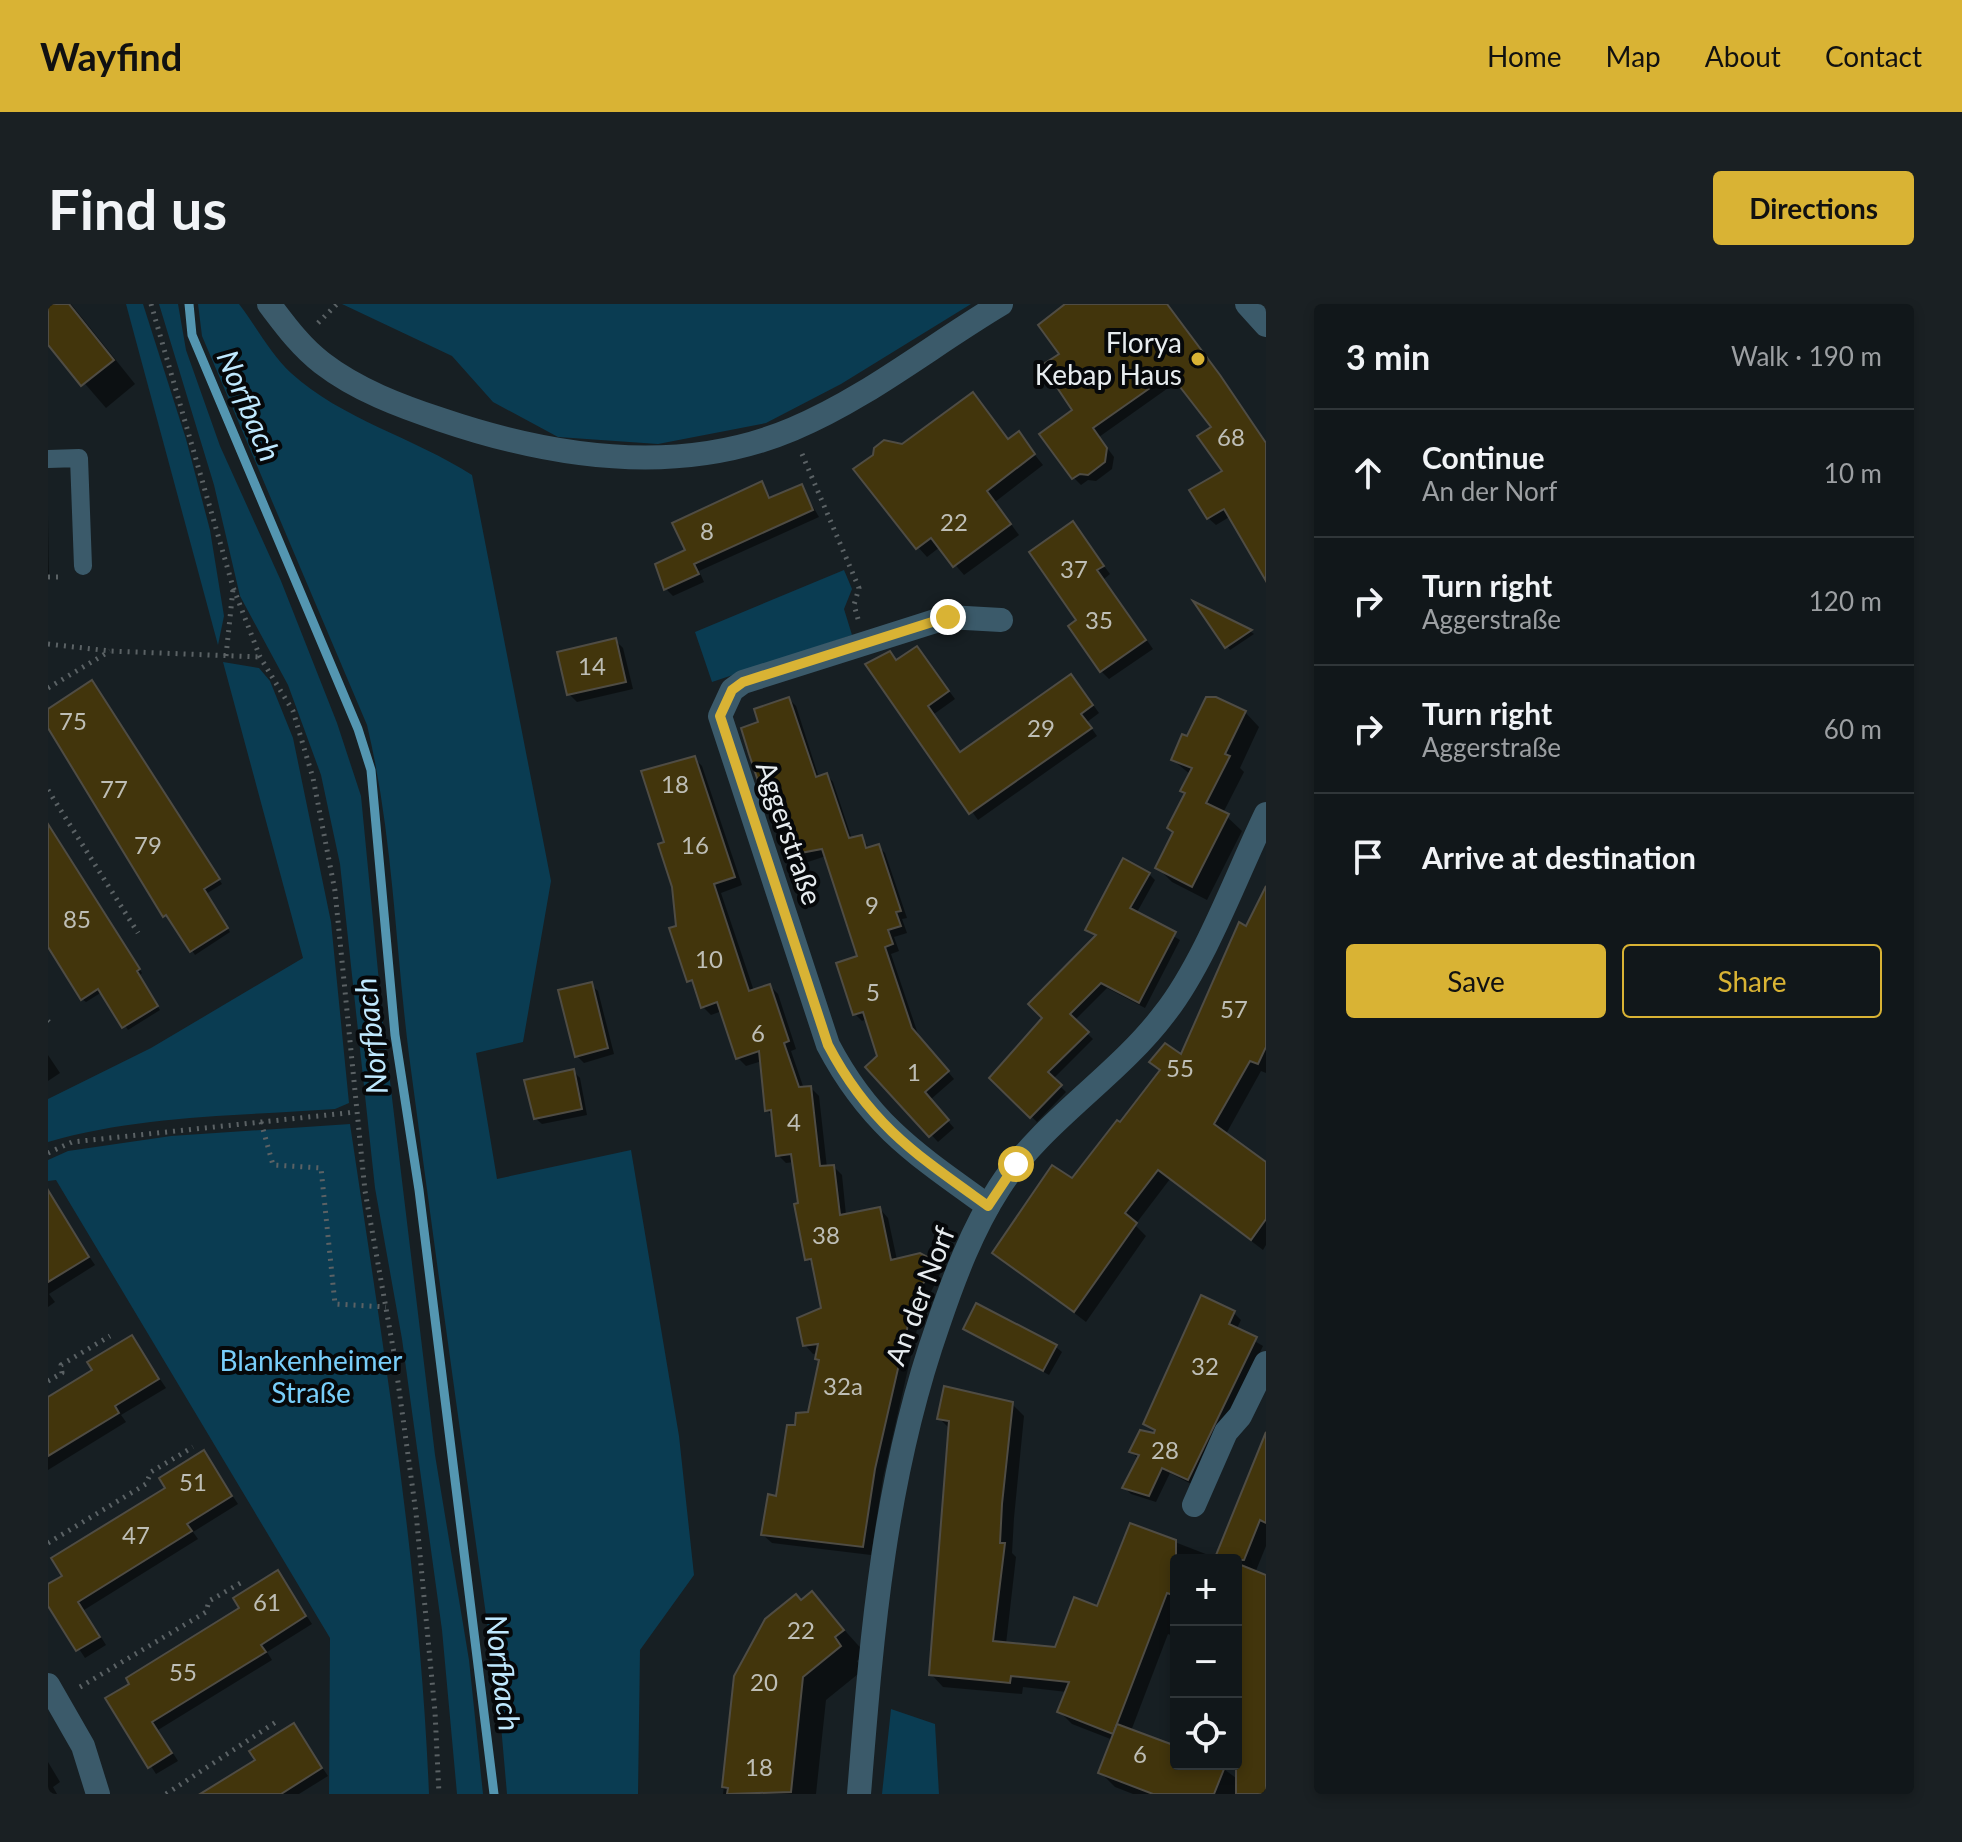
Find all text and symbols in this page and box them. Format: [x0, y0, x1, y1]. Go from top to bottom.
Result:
text: Wayfind [40, 33, 182, 79]
text: Home [1487, 39, 1562, 73]
text: Map [1606, 39, 1661, 73]
text: About [1705, 39, 1781, 73]
text: Contact [1825, 39, 1922, 73]
button: Directions [1713, 171, 1914, 245]
text: Find us [48, 175, 227, 242]
place label: Florya Kebap Haus [1035, 325, 1182, 391]
text: 3 min [1346, 336, 1430, 377]
text: Walk · 190 m [1731, 340, 1882, 372]
water label: Norfbach [210, 344, 289, 466]
marker: Florya Kebap Haus [1189, 350, 1207, 368]
house number: 68 [1217, 422, 1245, 451]
text: Continue [1422, 439, 1545, 475]
icon: ahead [1346, 451, 1390, 495]
text: 10 m [1824, 457, 1882, 489]
text: An der Norf [1422, 475, 1557, 507]
house number: 22 [940, 507, 968, 536]
house number: 8 [700, 516, 714, 545]
house number: 37 [1060, 554, 1088, 583]
text: Turn right [1422, 567, 1552, 603]
icon: right [1346, 579, 1390, 623]
text: 120 m [1809, 585, 1882, 617]
route end [930, 599, 966, 635]
text: Aggerstraße [1422, 603, 1561, 635]
house number: 35 [1085, 605, 1113, 634]
house number: 14 [578, 651, 606, 680]
text: Turn right [1422, 695, 1552, 731]
house number: 75 [59, 706, 87, 735]
icon: right [1346, 707, 1390, 751]
house number: 29 [1027, 713, 1055, 742]
text: 60 m [1824, 713, 1882, 745]
text: Aggerstraße [1422, 731, 1561, 763]
street label: Aggerstraße [749, 756, 830, 909]
house number: 18 [661, 769, 689, 798]
house number: 77 [100, 774, 128, 803]
house number: 79 [134, 830, 162, 859]
house number: 16 [681, 830, 709, 859]
icon: arrive [1346, 835, 1390, 879]
text: Arrive at destination [1422, 839, 1696, 875]
house number: 9 [865, 890, 879, 919]
house number: 85 [63, 904, 91, 933]
house number: 10 [695, 944, 723, 973]
button: Save [1346, 944, 1606, 1018]
button: Share [1622, 944, 1882, 1018]
water label: Norfbach [346, 976, 394, 1096]
house number: 5 [866, 977, 880, 1006]
house number: 57 [1220, 994, 1248, 1023]
house number: 6 [751, 1018, 765, 1047]
house number: 55 [1166, 1053, 1194, 1082]
house number: 1 [907, 1057, 921, 1086]
house number: 4 [787, 1107, 801, 1136]
route start [998, 1146, 1034, 1182]
house number: 38 [812, 1220, 840, 1249]
street label: An der Norf [877, 1221, 961, 1370]
park label: Blankenheimer Straße [220, 1343, 402, 1409]
house number: 32 [1191, 1351, 1219, 1380]
house number: 32a [823, 1371, 863, 1400]
house number: 28 [1151, 1435, 1179, 1464]
house number: 51 [179, 1467, 207, 1496]
house number: 47 [122, 1520, 150, 1549]
map controls [1170, 1554, 1242, 1770]
button: + [1170, 1554, 1242, 1626]
house number: 61 [253, 1587, 281, 1616]
water label: Norfbach [479, 1612, 529, 1733]
house number: 22 [787, 1615, 815, 1644]
button: − [1170, 1626, 1242, 1698]
house number: 55 [169, 1657, 197, 1686]
house number: 20 [750, 1667, 778, 1696]
button: locate [1170, 1698, 1242, 1770]
house number: 6 [1133, 1739, 1147, 1768]
house number: 18 [745, 1752, 773, 1781]

